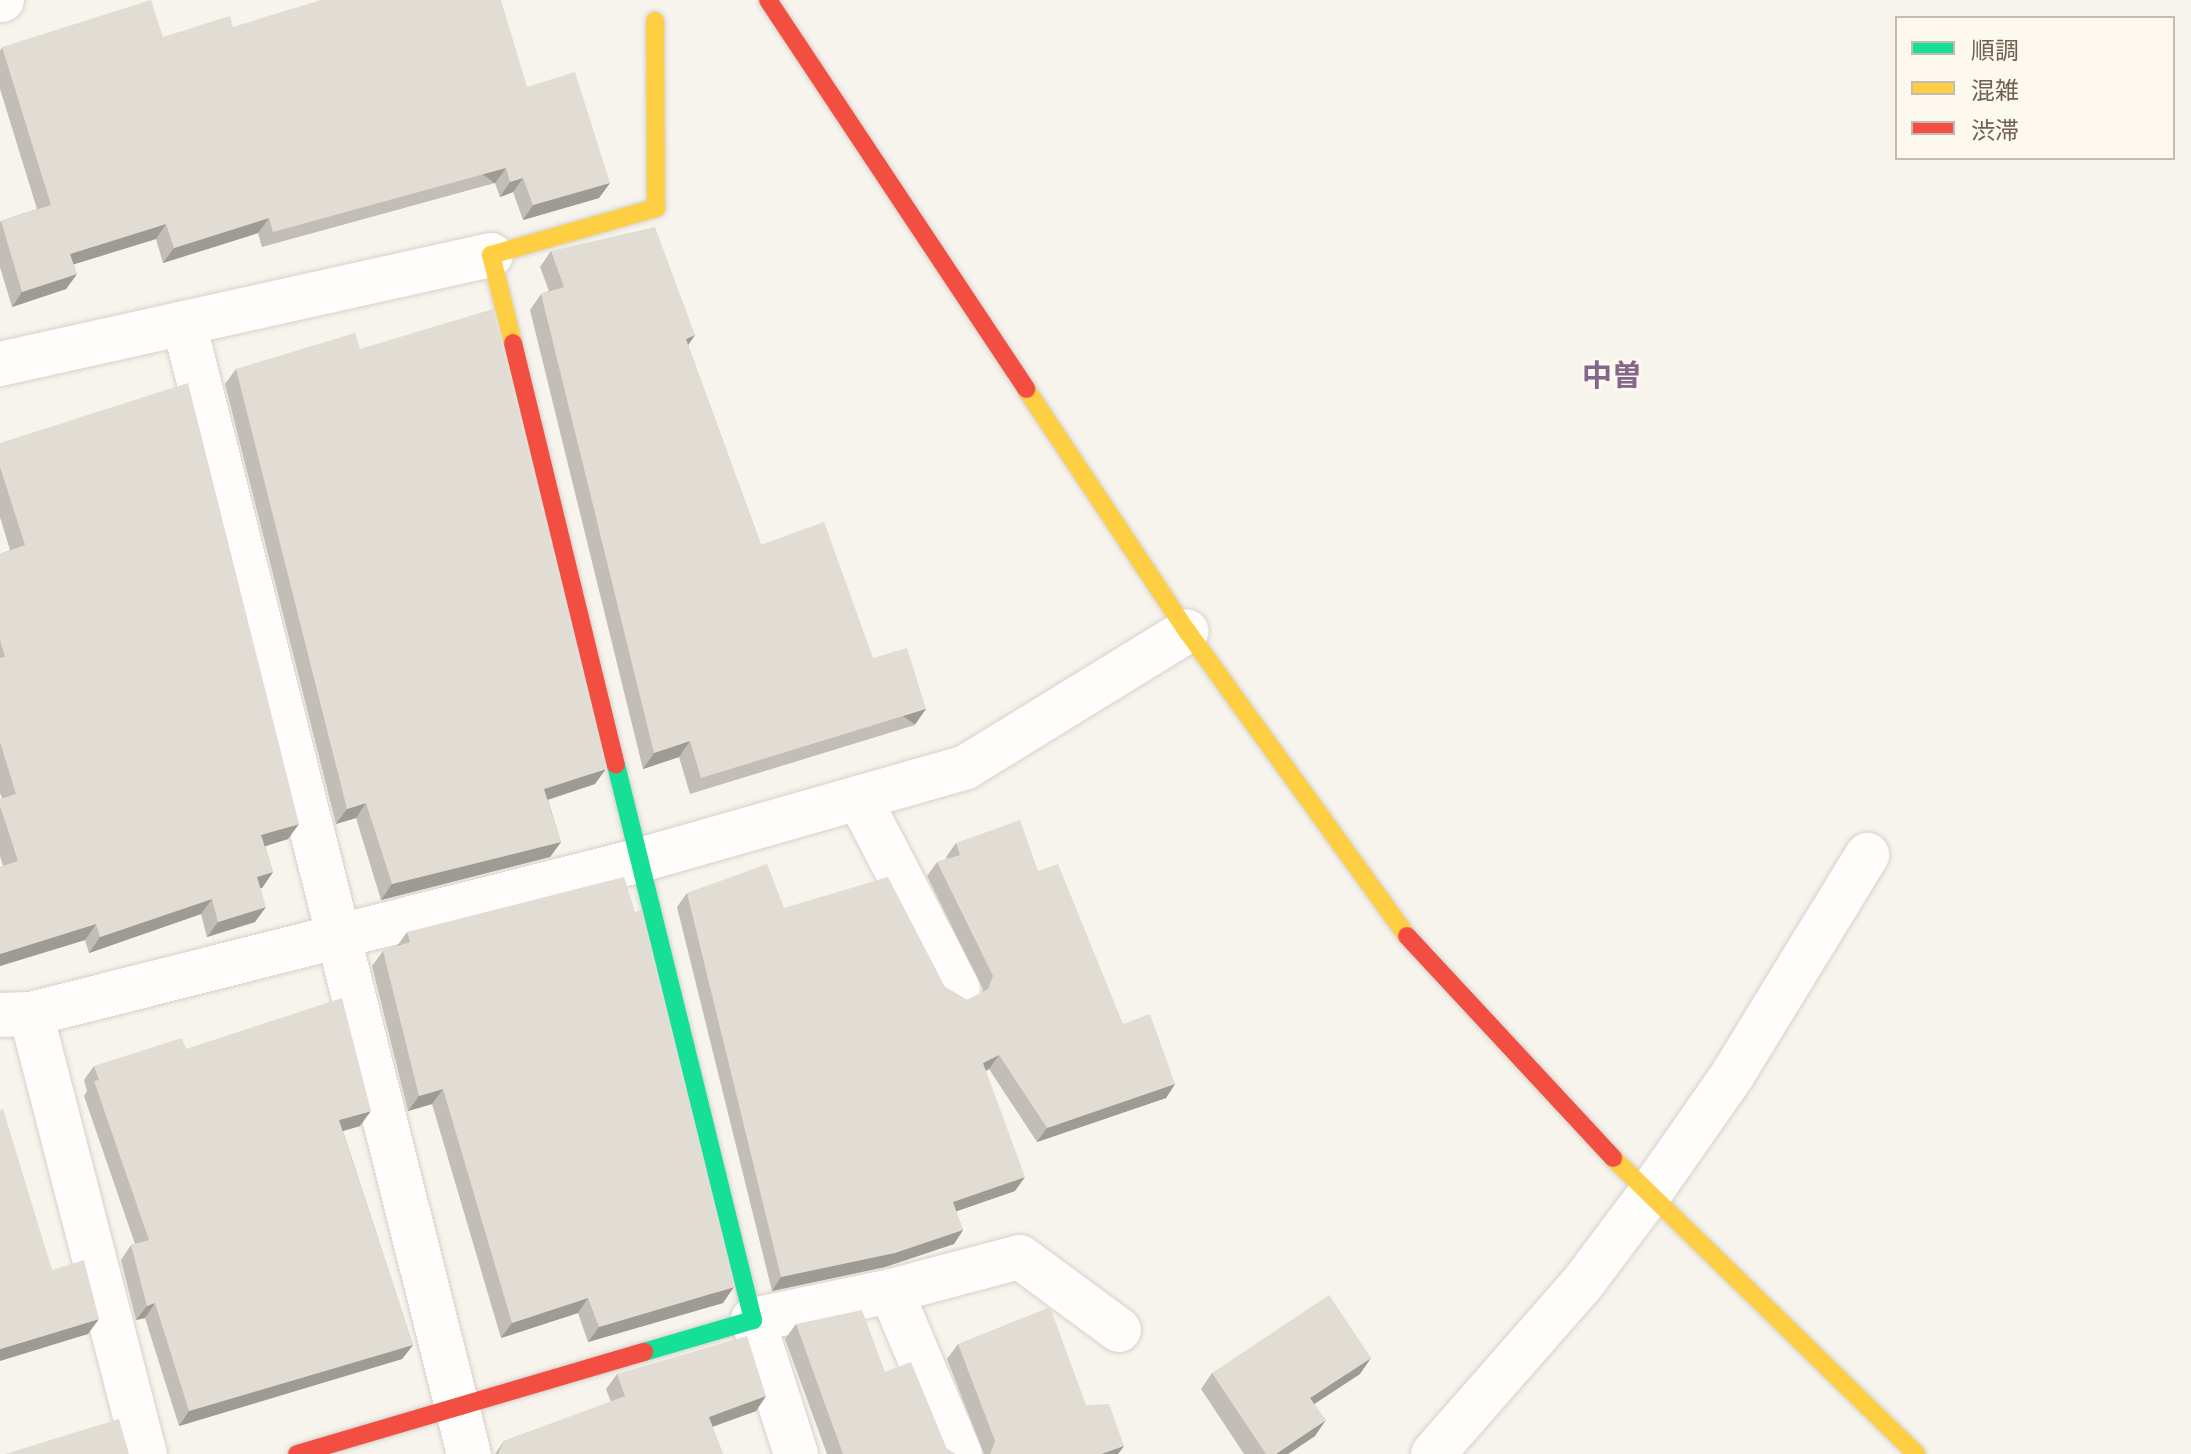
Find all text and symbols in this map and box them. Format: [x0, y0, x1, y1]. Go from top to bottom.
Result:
legend [1895, 16, 2175, 160]
text: 順調 [1971, 37, 2019, 65]
text: 混雑 [1971, 77, 2019, 105]
text: 渋滞 [1971, 117, 2019, 145]
district label: 中曽 [1582, 358, 1642, 394]

